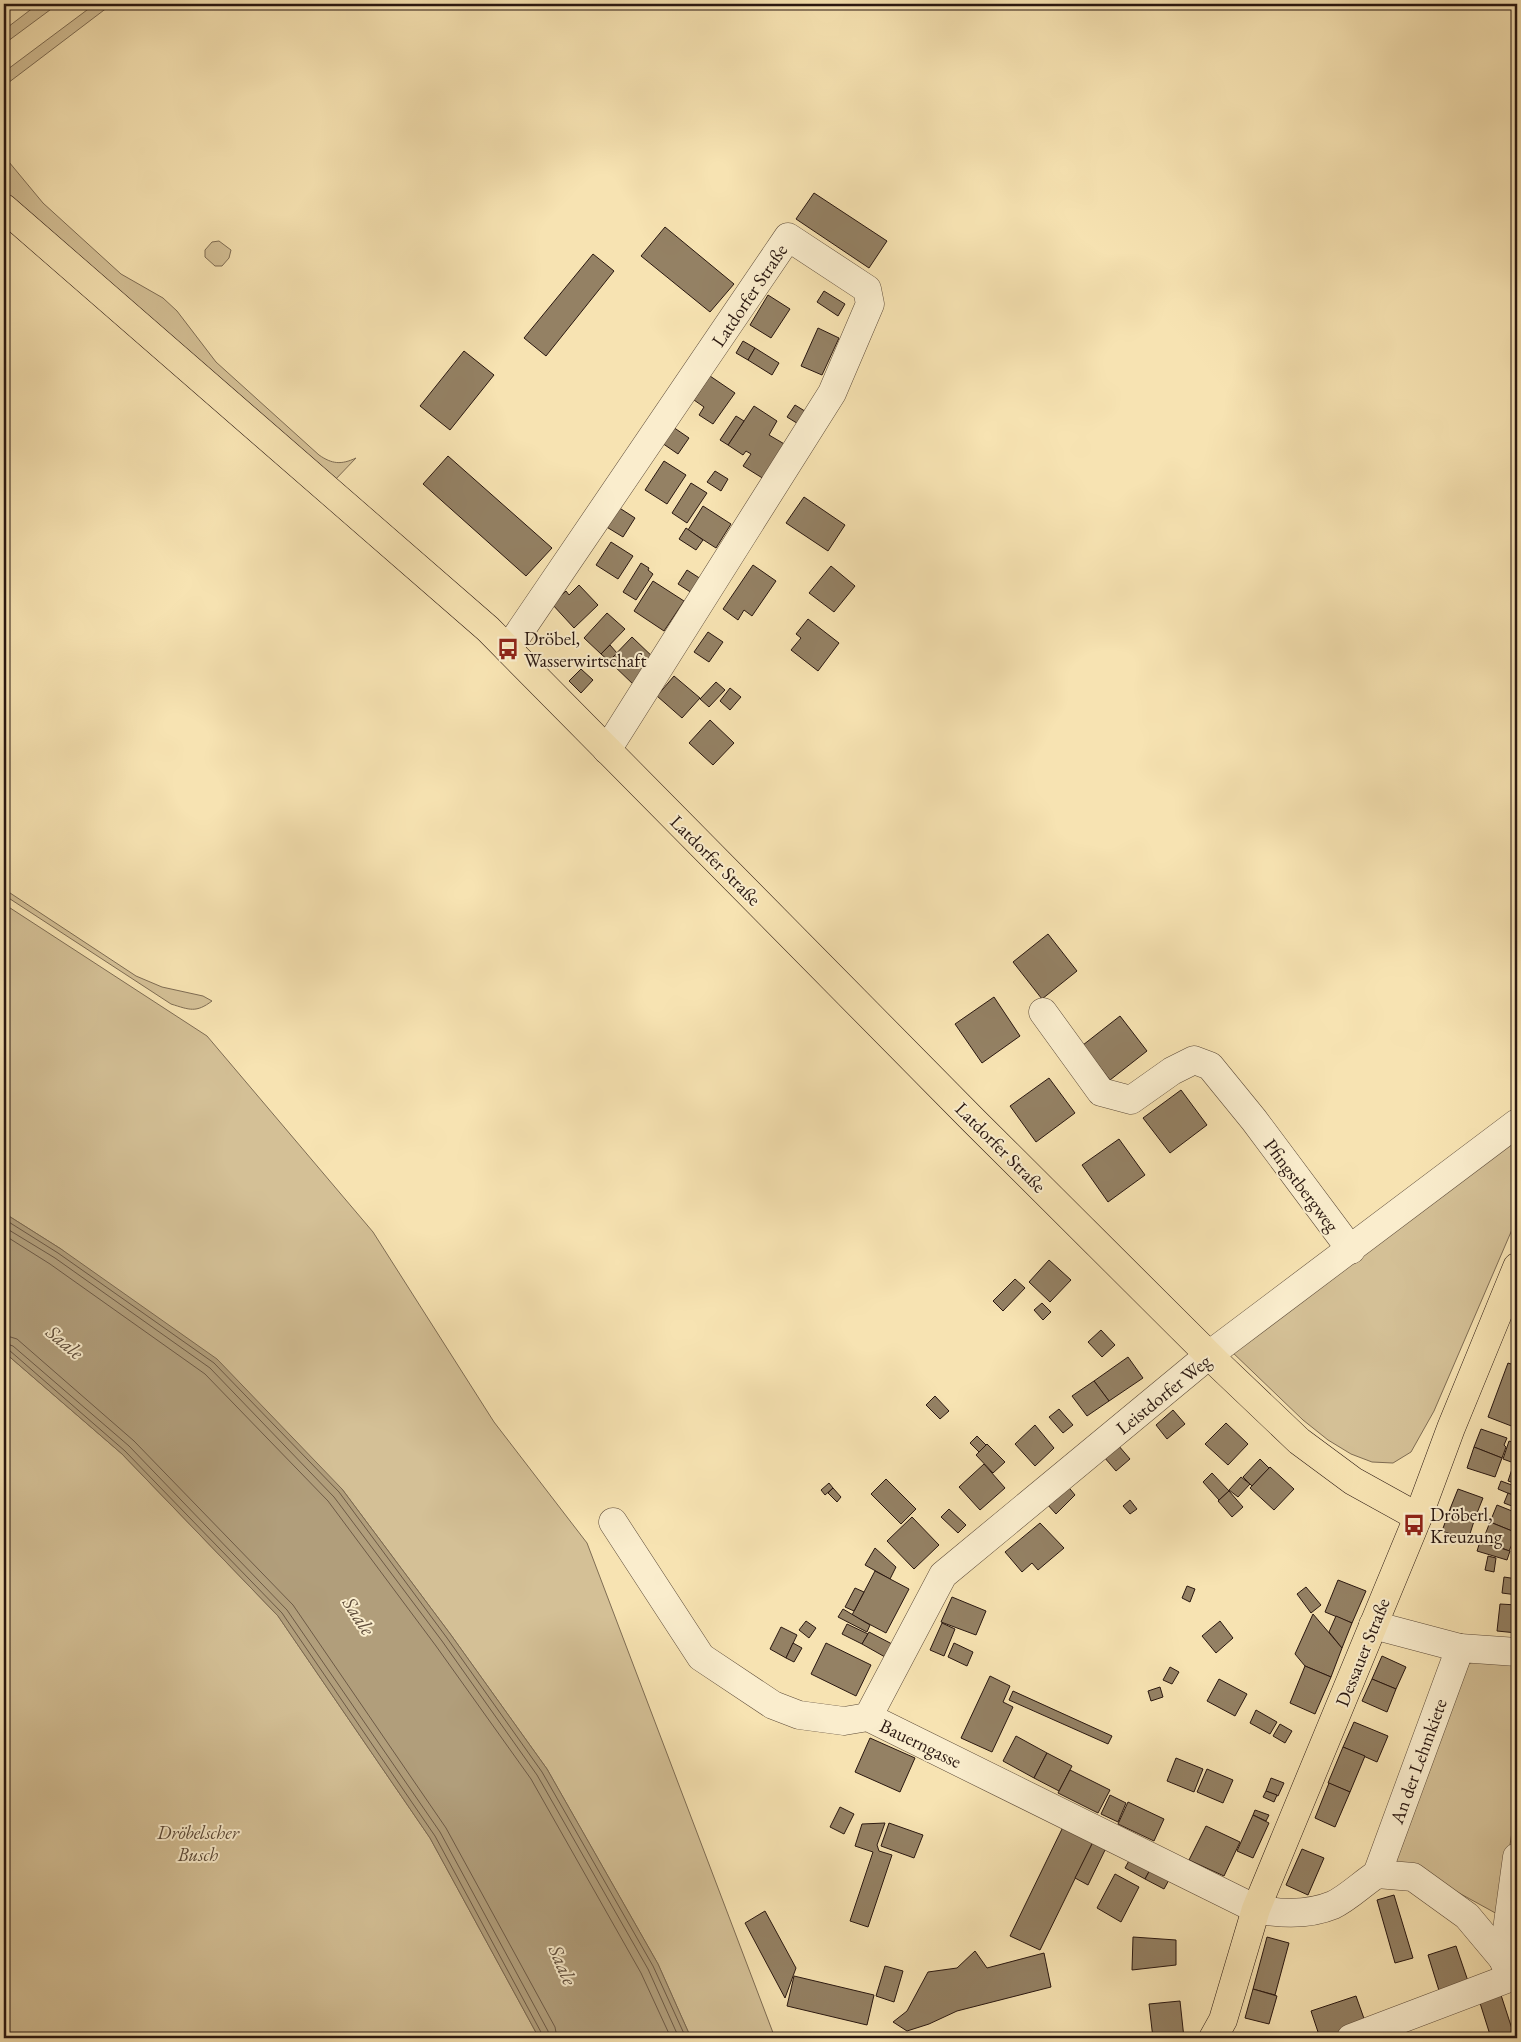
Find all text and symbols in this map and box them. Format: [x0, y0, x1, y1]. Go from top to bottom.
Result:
street label: Latdorfer Straße [706, 239, 793, 352]
place label: Dröbel, Wasserwirtschaft [524, 626, 646, 673]
bus stop icon: Dröbel, Wasserwirtschaft [495, 636, 521, 662]
street label: Latdorfer Straße [665, 809, 767, 911]
street label: Latdorfer Straße [950, 1096, 1052, 1198]
street label: Pfingstbergweg [1258, 1134, 1345, 1238]
water label: Saale [40, 1318, 89, 1365]
street label: Leistdorfer Weg [1111, 1348, 1216, 1440]
place label: Dröberl, Kreuzung [1430, 1502, 1503, 1549]
bus stop icon: Dröberl, Kreuzung [1401, 1512, 1427, 1538]
water label: Saale [336, 1591, 381, 1640]
street label: Dessauer Straße [1329, 1594, 1396, 1710]
street label: An der Lehmkiete [1384, 1695, 1453, 1828]
street label: Bauerngasse [876, 1713, 966, 1774]
park label: Dröbelscher Busch [156, 1820, 240, 1867]
water label: Saale [543, 1940, 583, 1989]

